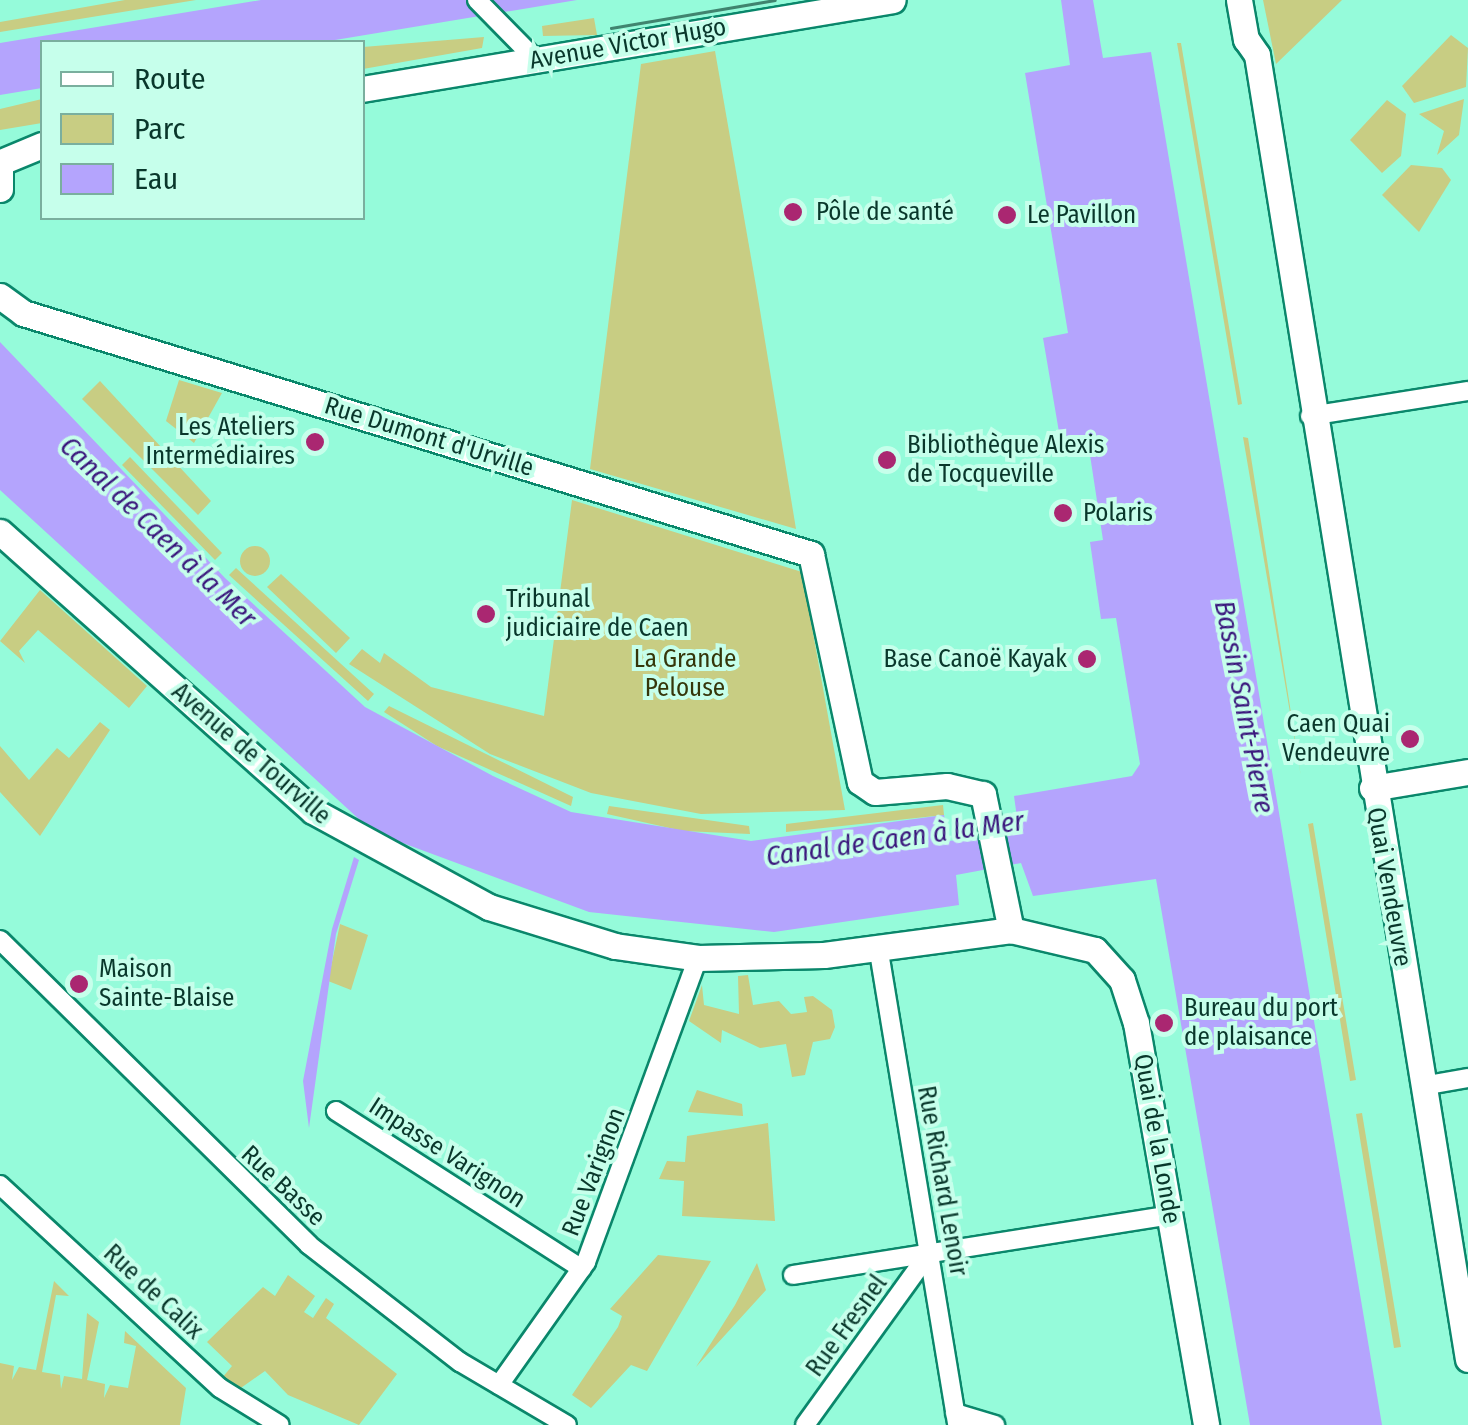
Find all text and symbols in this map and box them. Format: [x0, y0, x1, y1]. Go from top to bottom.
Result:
street label: Avenue Victor Hugo [527, 12, 729, 76]
legend [40, 40, 365, 220]
text: Route [134, 61, 206, 97]
text: Parc [134, 111, 185, 147]
text: Eau [134, 161, 178, 197]
place label: Pôle de santé [816, 197, 954, 227]
marker: Pôle de santé [780, 199, 806, 225]
place label: Le Pavillon [1027, 200, 1136, 230]
marker: Le Pavillon [996, 204, 1018, 226]
street label: Rue Dumont d'Urville [321, 391, 537, 483]
place label: Les Ateliers Intermédiaires [146, 413, 295, 472]
water label: Canal de Caen à la Mer [53, 430, 263, 634]
marker: Les Ateliers Intermédiaires [304, 431, 326, 453]
place label: Bibliothèque Alexis de Tocqueville [907, 431, 1104, 490]
marker: Bibliothèque Alexis de Tocqueville [876, 449, 898, 471]
place label: Polaris [1083, 498, 1153, 528]
marker: Polaris [1052, 502, 1074, 524]
place label: Tribunal judiciaire de Caen [506, 585, 689, 644]
water label: Bassin Saint-Pierre [1207, 598, 1281, 816]
marker: Tribunal judiciaire de Caen [475, 603, 497, 625]
place label: Base Canoë Kayak [883, 644, 1067, 674]
park label: La Grande Pelouse [634, 645, 736, 704]
marker: Base Canoë Kayak [1076, 648, 1098, 670]
street label: Avenue de Tourville [165, 677, 337, 831]
place label: Caen Quai Vendeuvre [1282, 710, 1390, 769]
marker: Caen Quai Vendeuvre [1399, 728, 1421, 750]
water label: Canal de Caen à la Mer [764, 804, 1026, 874]
street label: Quai Vendeuvre [1360, 805, 1418, 969]
place label: Maison Sainte-Blaise [99, 955, 234, 1014]
marker: Maison Sainte-Blaise [68, 973, 90, 995]
place label: Bureau du port de plaisance [1184, 994, 1338, 1053]
marker: Bureau du port de plaisance [1153, 1012, 1175, 1034]
street label: Quai de la Londe [1127, 1052, 1187, 1226]
street label: Rue Richard Lenoir [911, 1084, 973, 1278]
street label: Impasse Varignon [363, 1091, 531, 1215]
street label: Rue Varignon [556, 1104, 632, 1240]
street label: Rue Basse [235, 1140, 331, 1232]
street label: Rue de Calix [97, 1238, 209, 1346]
street label: Rue Fresnel [800, 1269, 894, 1383]

